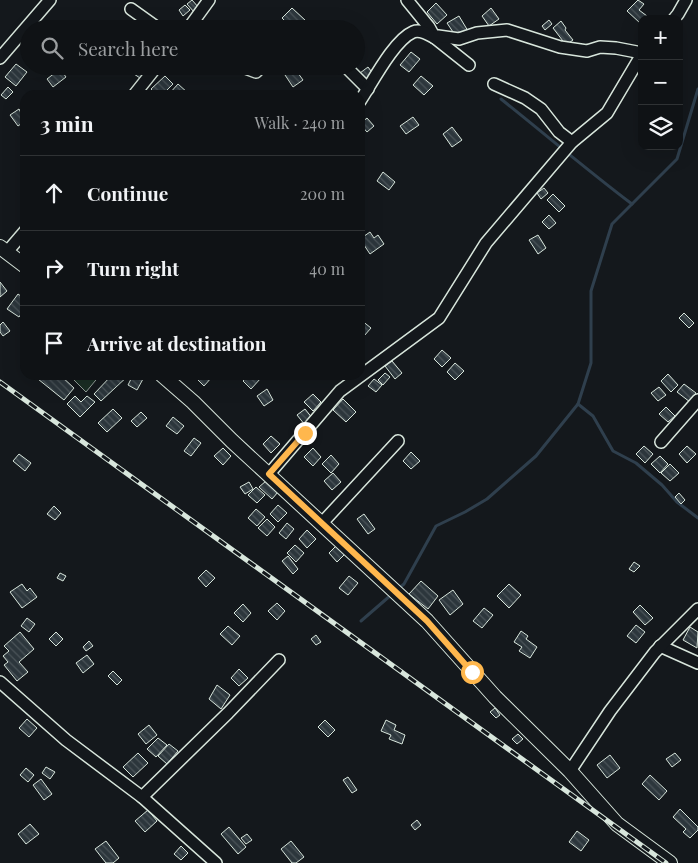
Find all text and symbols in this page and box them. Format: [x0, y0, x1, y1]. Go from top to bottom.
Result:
map controls [638, 15, 683, 150]
button: + [638, 15, 683, 60]
search box [20, 20, 365, 75]
icon: search [38, 34, 66, 62]
text: Search here [78, 35, 178, 61]
button: − [638, 60, 683, 105]
button: layers [638, 105, 683, 150]
text: 3 min [40, 109, 94, 137]
text: Walk · 240 m [255, 112, 345, 133]
icon: ahead [40, 179, 68, 207]
text: Continue [87, 180, 168, 206]
text: 200 m [300, 183, 345, 204]
icon: right [40, 254, 68, 282]
text: Turn right [87, 255, 179, 281]
text: 40 m [309, 258, 345, 279]
icon: arrive [40, 329, 68, 357]
text: Arrive at destination [87, 330, 267, 356]
route end [294, 422, 317, 445]
route start [461, 661, 484, 684]

